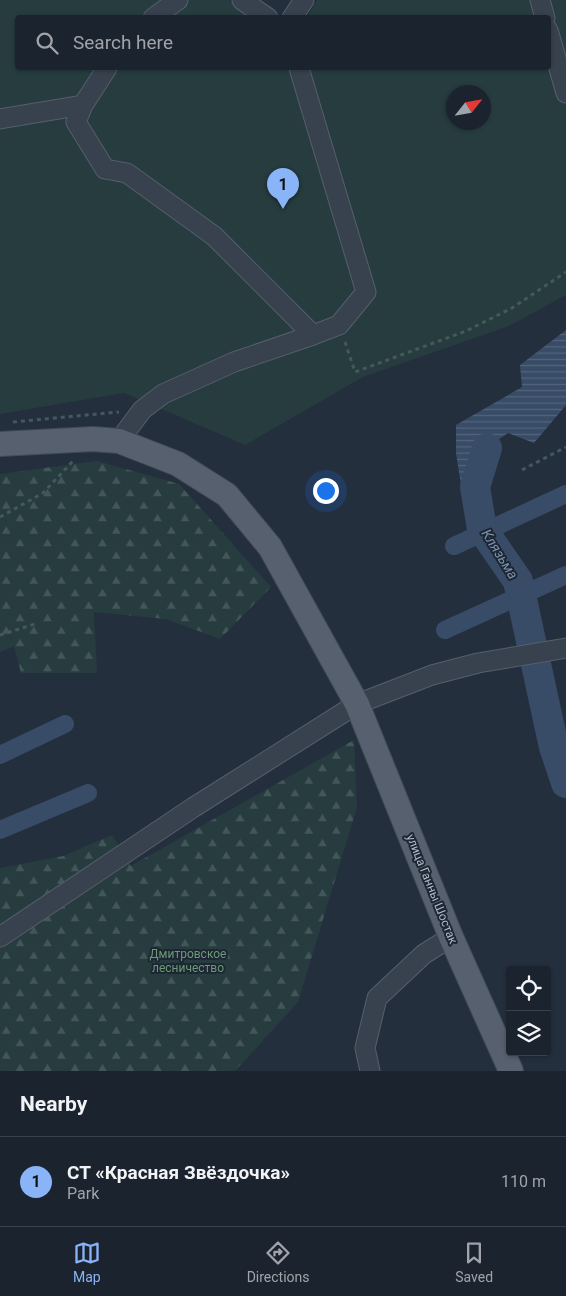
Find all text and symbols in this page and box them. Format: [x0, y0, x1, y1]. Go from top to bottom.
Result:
search box [15, 15, 551, 70]
icon: search [33, 29, 61, 57]
text: Search here [73, 31, 173, 54]
north arrow [446, 85, 491, 130]
pin: 1 [267, 168, 299, 209]
your location [313, 478, 339, 504]
water label: Клязьма [478, 526, 522, 582]
street label: улица Ганны Шостак [404, 832, 461, 946]
park label: Дмитровское лесничество [150, 947, 226, 975]
map controls [506, 966, 551, 1056]
button: locate [506, 966, 551, 1011]
button: layers [506, 1011, 551, 1056]
text: Nearby [20, 1092, 87, 1116]
text: СТ «Красная Звёздочка» [67, 1161, 290, 1184]
text: 1 [31, 1172, 41, 1191]
text: 110 m [501, 1172, 546, 1191]
text: Park [67, 1184, 99, 1203]
tab: Map [73, 1239, 101, 1285]
tab: Directions [247, 1239, 310, 1285]
tab: Saved [455, 1239, 493, 1285]

